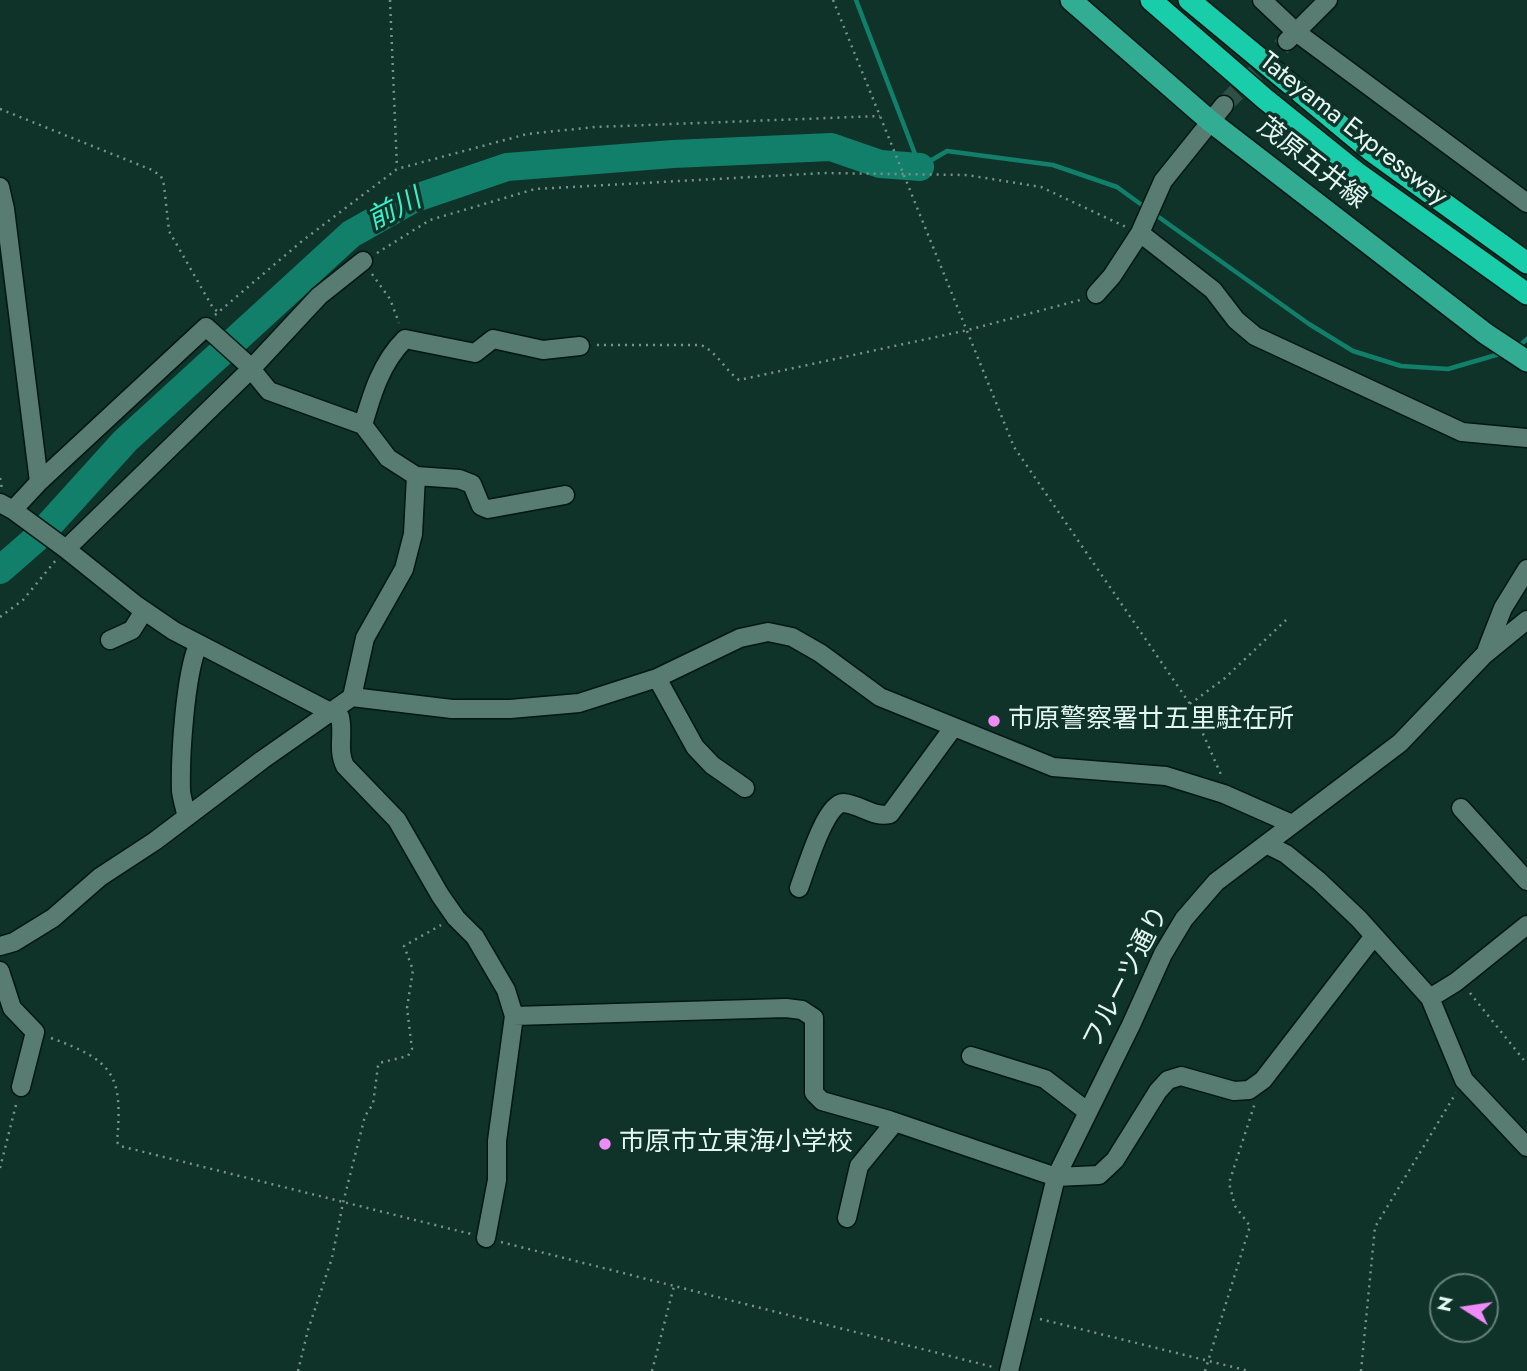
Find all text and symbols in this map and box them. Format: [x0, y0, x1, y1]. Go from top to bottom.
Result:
street label: Tateyama Expressway [1253, 47, 1453, 213]
street label: 茂原五井線 [1250, 112, 1372, 216]
water label: 前川 [362, 183, 428, 239]
place label: 市原警察署廿五里駐在所 [1008, 705, 1294, 737]
marker: 市原警察署廿五里駐在所 [986, 713, 1002, 729]
street label: フルーツ通り [1078, 901, 1176, 1055]
place label: 市原市立東海小学校 [619, 1128, 853, 1160]
marker: 市原市立東海小学校 [597, 1136, 613, 1152]
north arrow [1429, 1273, 1499, 1343]
text: N [1430, 1294, 1460, 1314]

